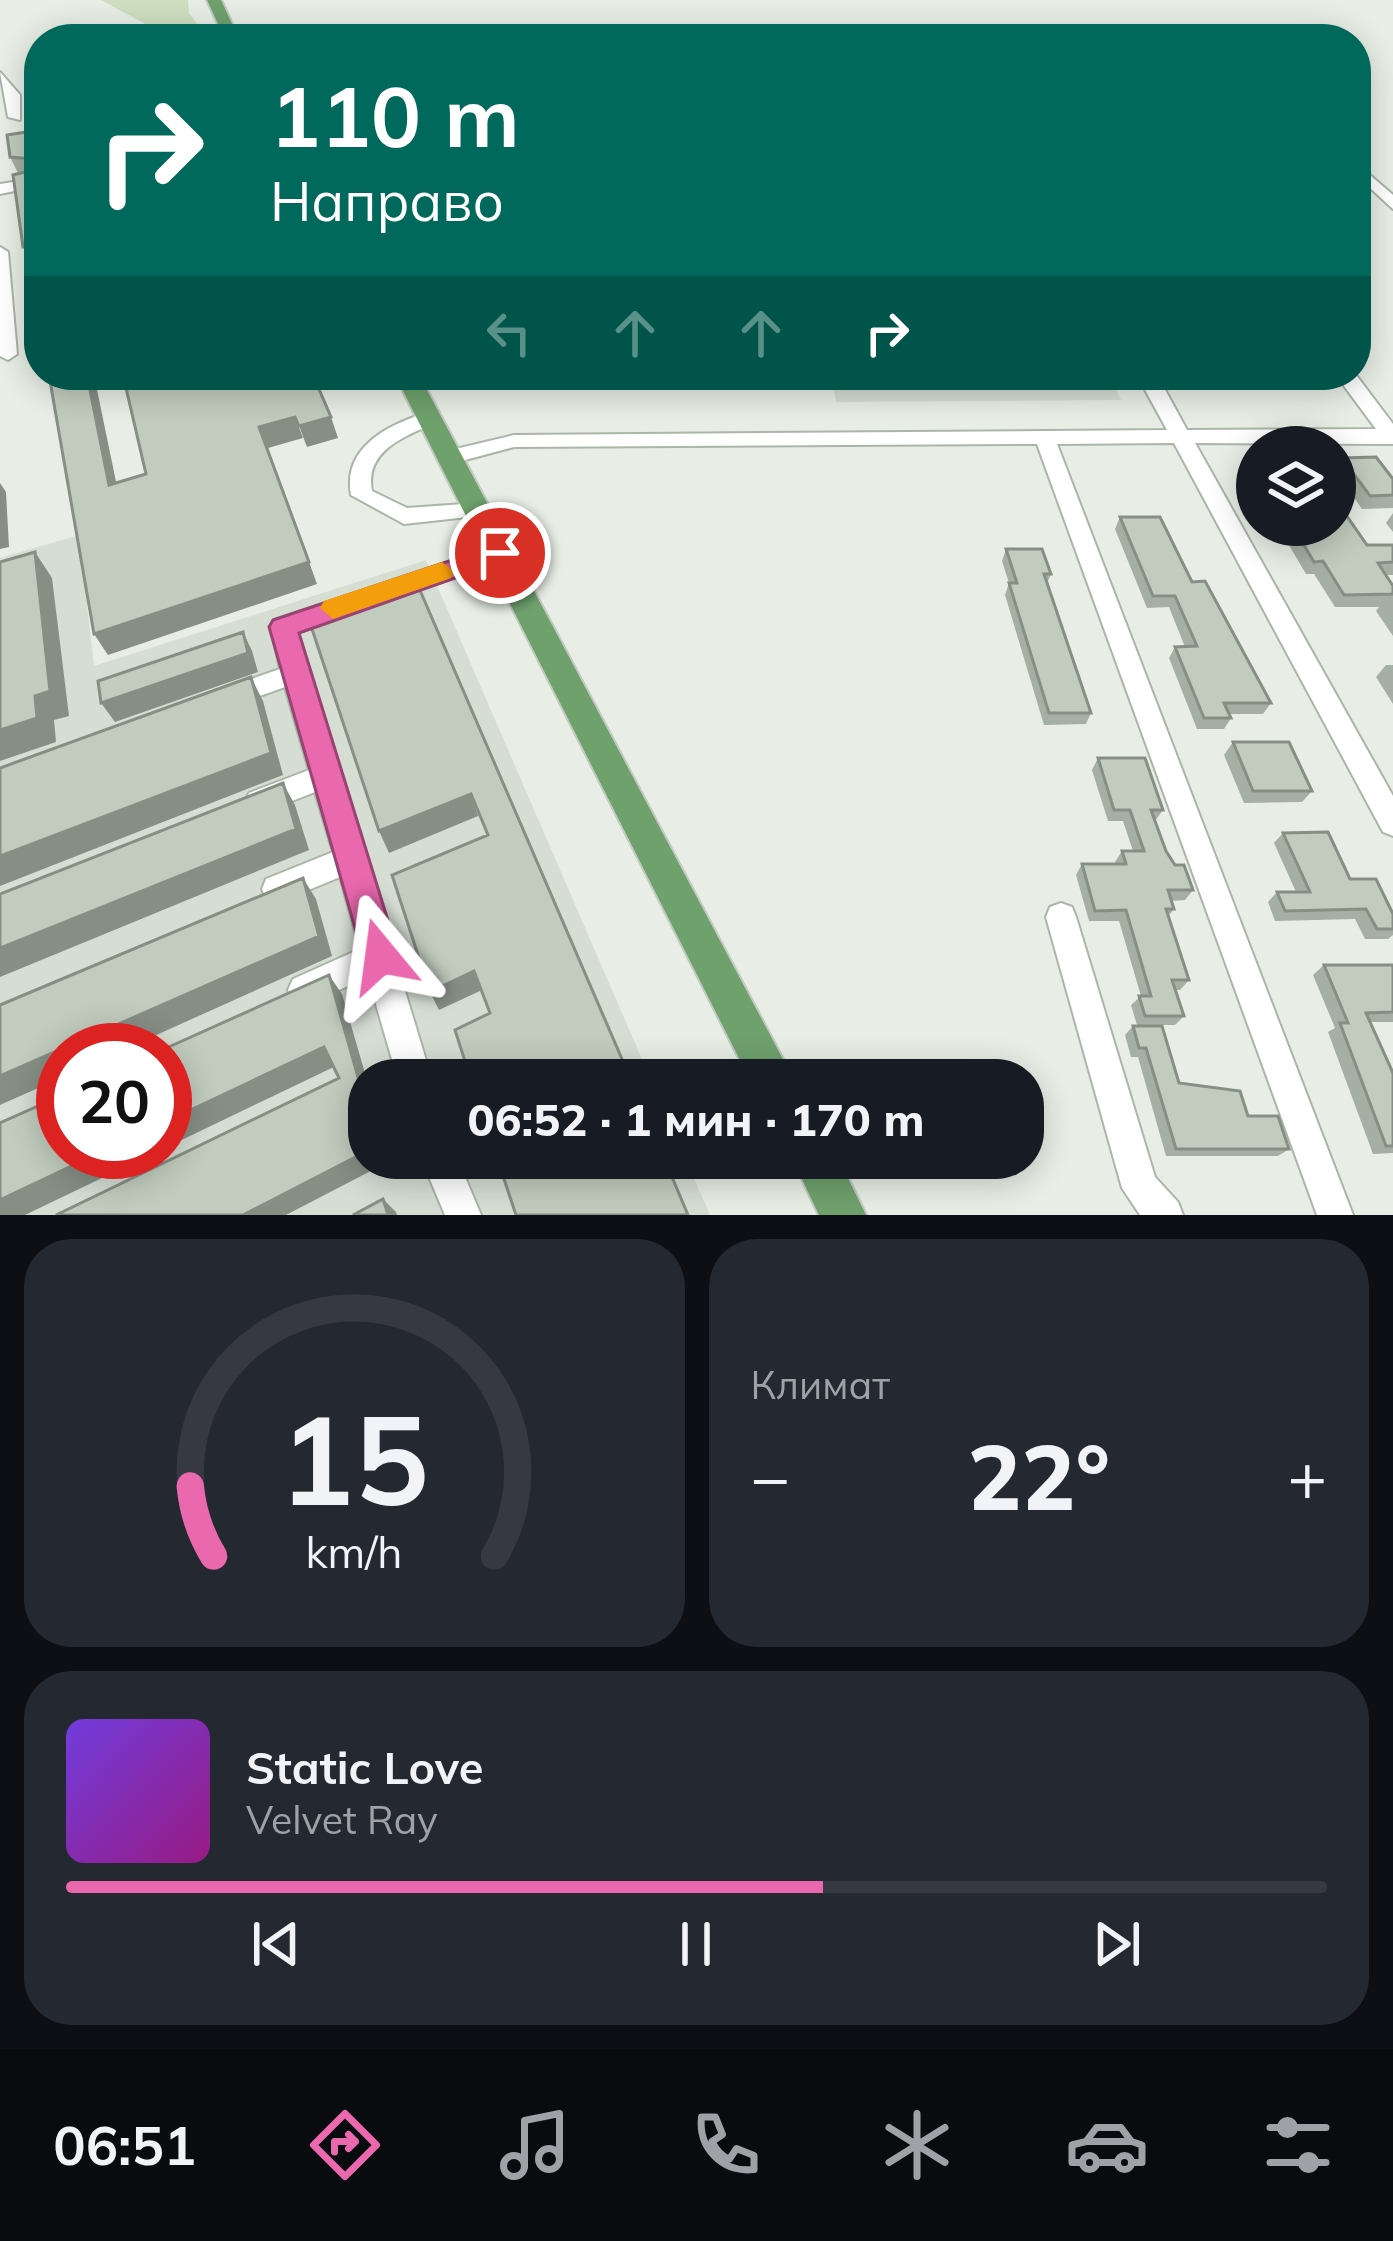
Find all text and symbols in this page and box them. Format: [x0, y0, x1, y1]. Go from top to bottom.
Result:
text: 110 m [270, 63, 520, 168]
icon: right [72, 72, 228, 228]
text: Направо [270, 167, 504, 235]
icon: left [476, 300, 542, 366]
icon: ahead [602, 300, 668, 366]
icon: ahead [728, 300, 794, 366]
icon: right [854, 300, 920, 366]
map controls [1236, 426, 1356, 546]
button: layers [1236, 426, 1356, 546]
pin [449, 502, 551, 604]
icon: arrive [467, 520, 533, 586]
position arrow [318, 893, 444, 1019]
speed limit sign: 20 [36, 1023, 192, 1179]
text: 06:52 · 1 мин · 170 m [467, 1091, 925, 1147]
text: Климат [751, 1360, 890, 1409]
text: 15 [279, 1380, 429, 1536]
text: 22° [967, 1420, 1110, 1533]
text: − [751, 1435, 790, 1518]
text: + [1287, 1435, 1327, 1518]
text: km/h [306, 1525, 403, 1579]
text: Static Love [246, 1739, 483, 1795]
text: Velvet Ray [246, 1795, 438, 1844]
icon: previous [243, 1911, 309, 1977]
icon: pause [663, 1911, 729, 1977]
icon: next [1084, 1911, 1150, 1977]
icon: directions [303, 2103, 387, 2187]
icon: music [493, 2103, 577, 2187]
icon: phone [684, 2103, 768, 2187]
icon: climate [875, 2103, 959, 2187]
icon: car [1065, 2103, 1149, 2187]
icon: filters [1256, 2103, 1340, 2187]
text: 06:51 [53, 2111, 196, 2179]

